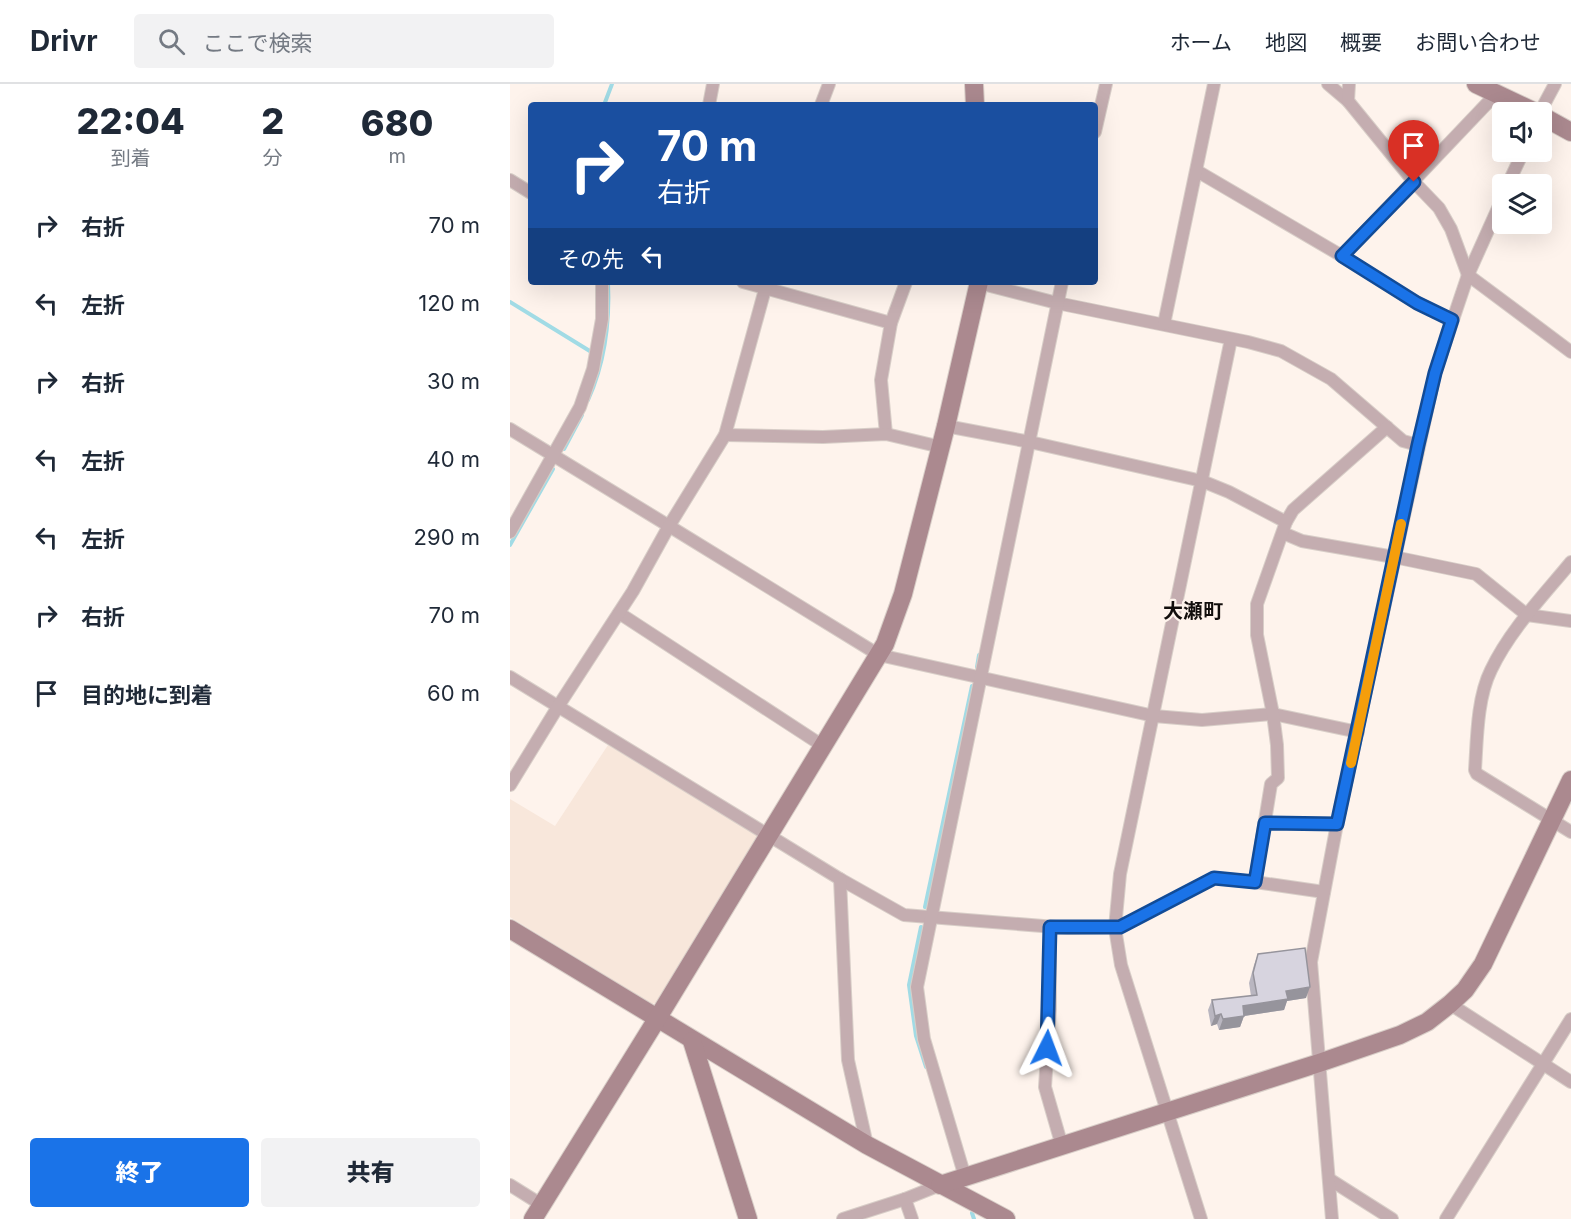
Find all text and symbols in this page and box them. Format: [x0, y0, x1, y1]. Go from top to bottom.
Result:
search box [134, 14, 554, 68]
text: Drivr [30, 24, 98, 58]
icon: search [155, 25, 188, 58]
text: ここで検索 [203, 30, 313, 56]
text: ホーム [1170, 30, 1232, 55]
text: 地図 [1265, 30, 1307, 55]
text: 概要 [1340, 30, 1382, 55]
text: お問い合わせ [1415, 30, 1541, 55]
text: 22:04 [77, 99, 185, 143]
text: 2 [261, 99, 284, 143]
text: 680 [361, 101, 433, 145]
map controls [1492, 102, 1552, 234]
button: sound [1492, 102, 1552, 162]
text: 70 m [657, 120, 757, 171]
pin [1388, 120, 1439, 182]
icon: right [558, 126, 636, 204]
icon: arrive [1397, 129, 1430, 162]
text: m [388, 144, 406, 168]
text: 到着 [111, 146, 151, 170]
text: 分 [263, 146, 283, 170]
button: layers [1492, 174, 1552, 234]
text: 右折 [657, 176, 711, 209]
icon: right [30, 209, 63, 242]
text: 70 m [429, 212, 480, 238]
text: 右折 [81, 214, 125, 240]
icon: left [636, 240, 669, 273]
text: その先 [558, 246, 624, 272]
icon: left [30, 287, 63, 320]
text: 120 m [418, 290, 480, 316]
text: 左折 [81, 292, 125, 318]
icon: right [30, 365, 63, 398]
text: 30 m [427, 368, 480, 394]
text: 右折 [81, 370, 125, 396]
icon: left [30, 443, 63, 476]
text: 40 m [426, 446, 480, 472]
text: 左折 [81, 448, 125, 474]
icon: left [30, 521, 63, 554]
text: 290 m [414, 524, 480, 550]
text: 左折 [81, 526, 125, 552]
icon: right [30, 599, 63, 632]
district label: 大瀬町 [1163, 599, 1223, 623]
text: 70 m [429, 602, 480, 628]
text: 右折 [81, 604, 125, 630]
icon: arrive [30, 677, 63, 710]
text: 60 m [427, 680, 480, 706]
text: 目的地に到着 [81, 682, 213, 708]
position arrow [1015, 1016, 1079, 1080]
button: 終了 [30, 1138, 249, 1207]
button: 共有 [261, 1138, 480, 1207]

